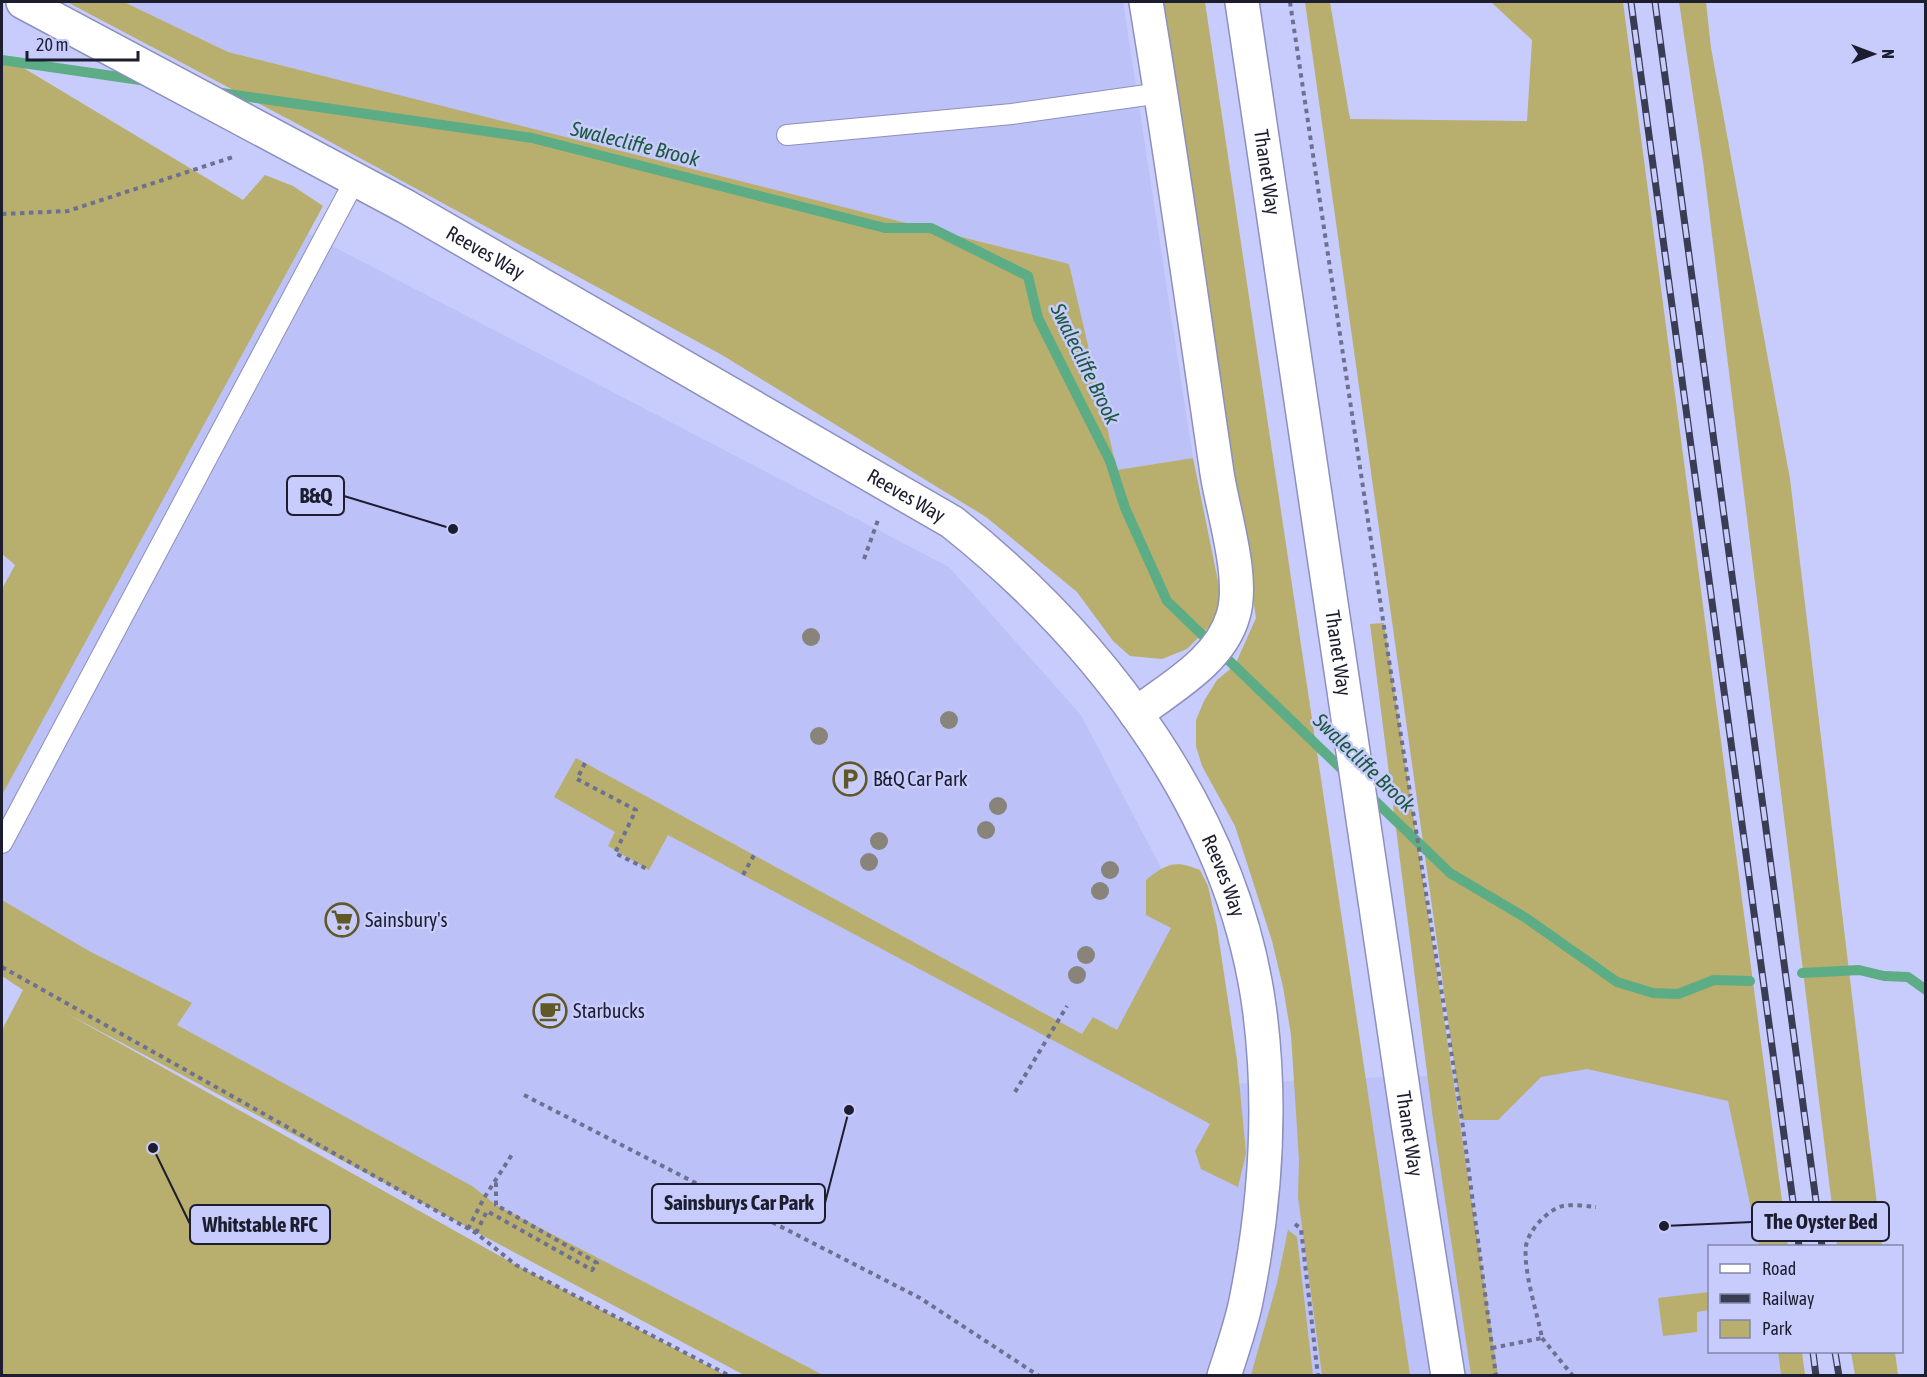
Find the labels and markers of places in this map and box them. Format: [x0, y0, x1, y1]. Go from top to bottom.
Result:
callout: B&Q [287, 476, 344, 515]
parking icon: B&Q Car Park [832, 761, 868, 797]
place label: B&Q Car Park [873, 767, 968, 790]
supermarket icon: Sainsbury's [324, 902, 360, 938]
place label: Sainsbury's [365, 908, 448, 931]
cafe icon: Starbucks [532, 993, 568, 1029]
place label: Starbucks [573, 999, 645, 1022]
callout: Sainsburys Car Park [652, 1184, 825, 1223]
callout: The Oyster Bed [1752, 1202, 1889, 1241]
callout: Whitstable RFC [190, 1205, 330, 1244]

